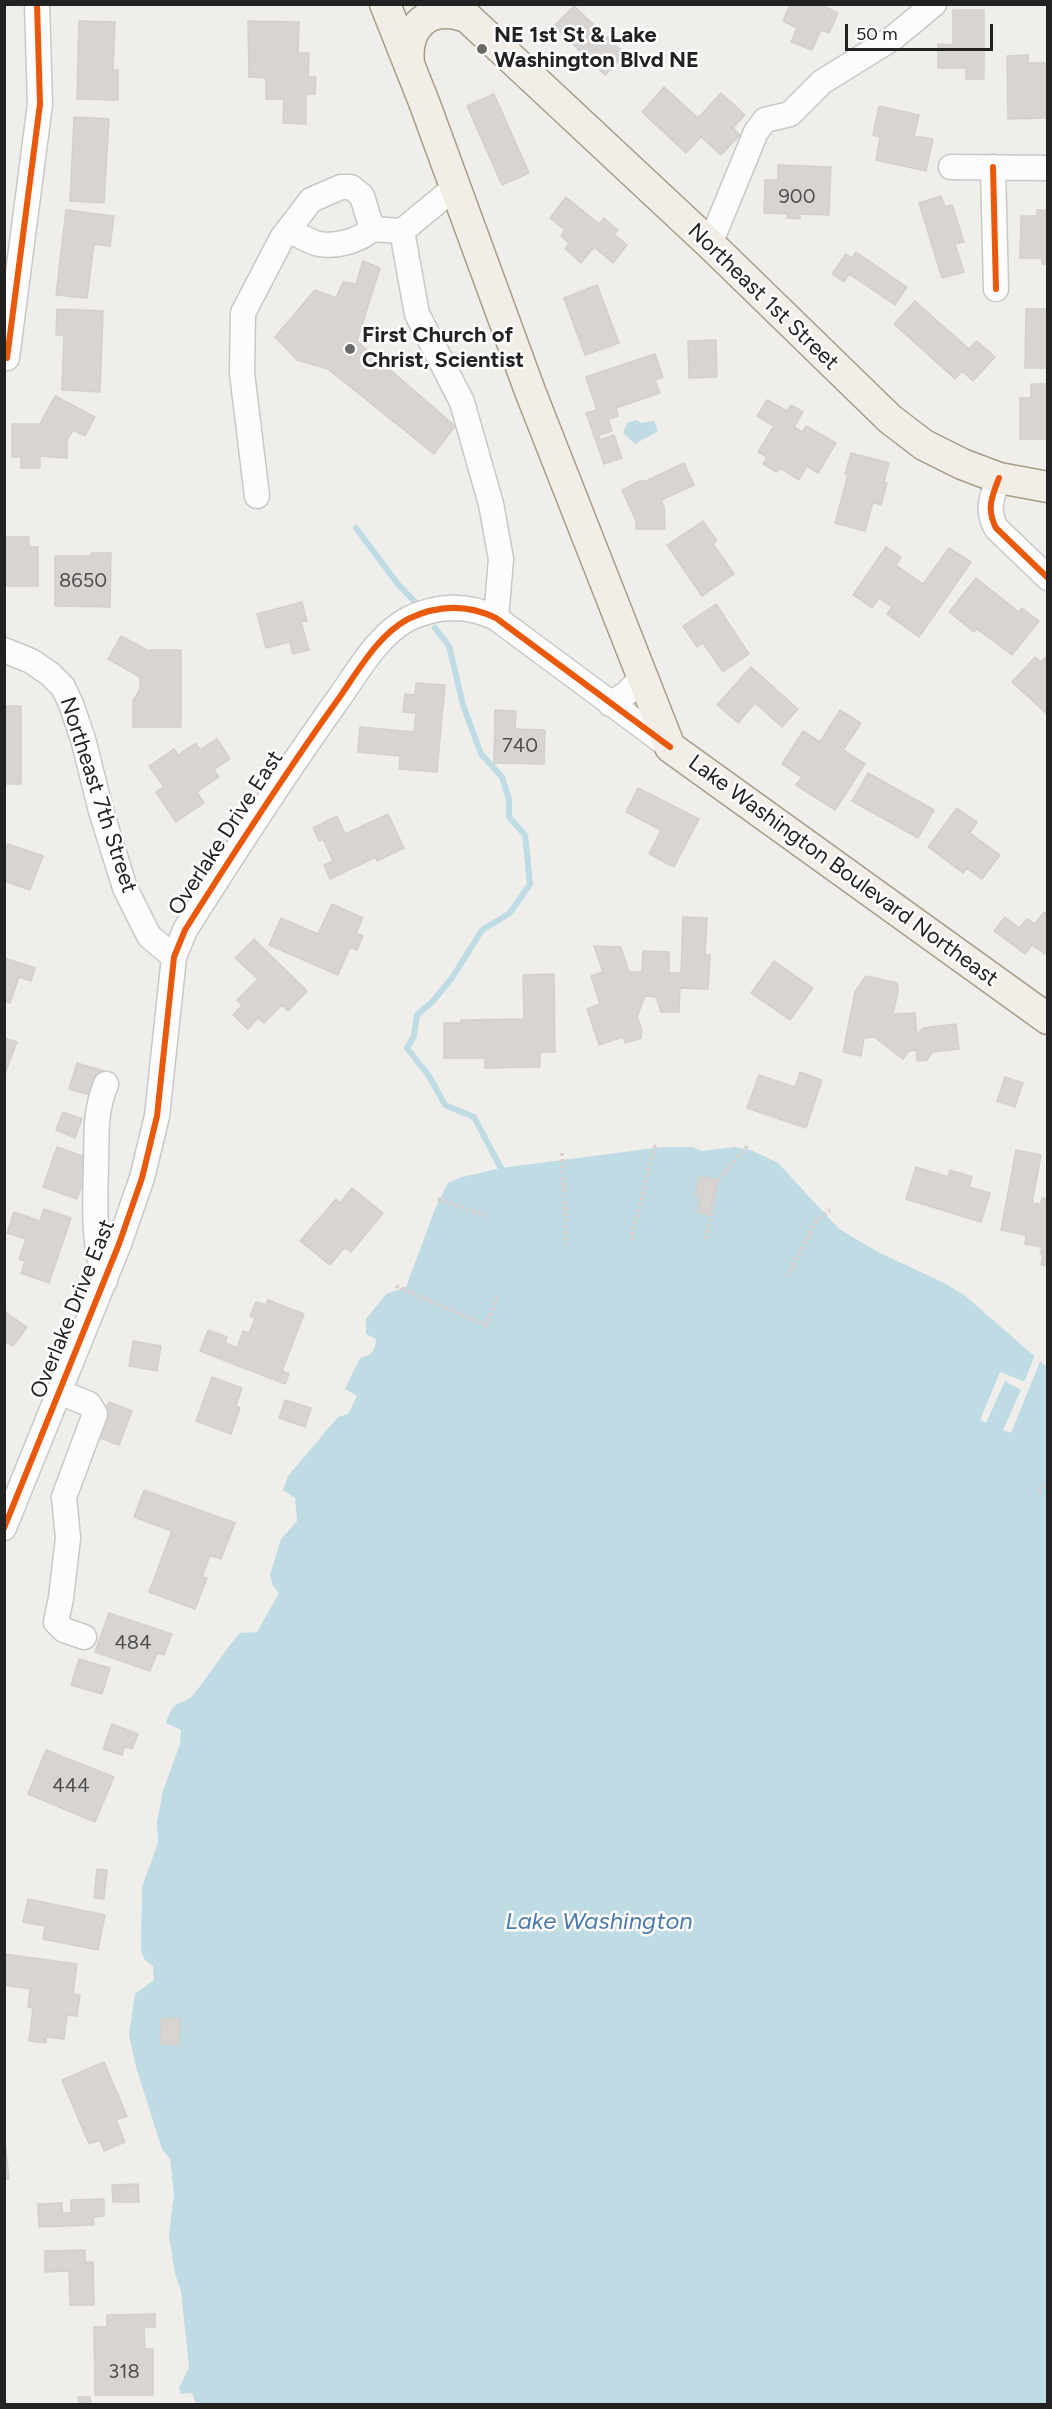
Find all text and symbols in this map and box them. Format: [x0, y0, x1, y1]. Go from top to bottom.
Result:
scale bar [848, 12, 996, 50]
place label: NE 1st St & Lake Washington Blvd NE [494, 23, 699, 74]
text: 50 m [856, 23, 898, 45]
marker: NE 1st St & Lake Washington Blvd NE [475, 42, 489, 56]
house number: 900 [779, 185, 815, 209]
street label: Northeast 1st Street [682, 218, 844, 376]
place label: First Church of Christ, Scientist [362, 323, 524, 374]
marker: First Church of Christ, Scientist [343, 342, 357, 356]
house number: 8650 [59, 569, 107, 593]
street label: Northeast 7th Street [54, 694, 142, 896]
house number: 740 [502, 734, 538, 758]
street label: Overlake Drive East [163, 746, 289, 920]
street label: Lake Washington Boulevard Northeast [683, 750, 1003, 992]
street label: Overlake Drive East [25, 1216, 121, 1402]
house number: 484 [114, 1631, 152, 1655]
house number: 444 [52, 1774, 90, 1798]
water label: Lake Washington [505, 1908, 693, 1936]
house number: 318 [108, 2360, 140, 2384]

